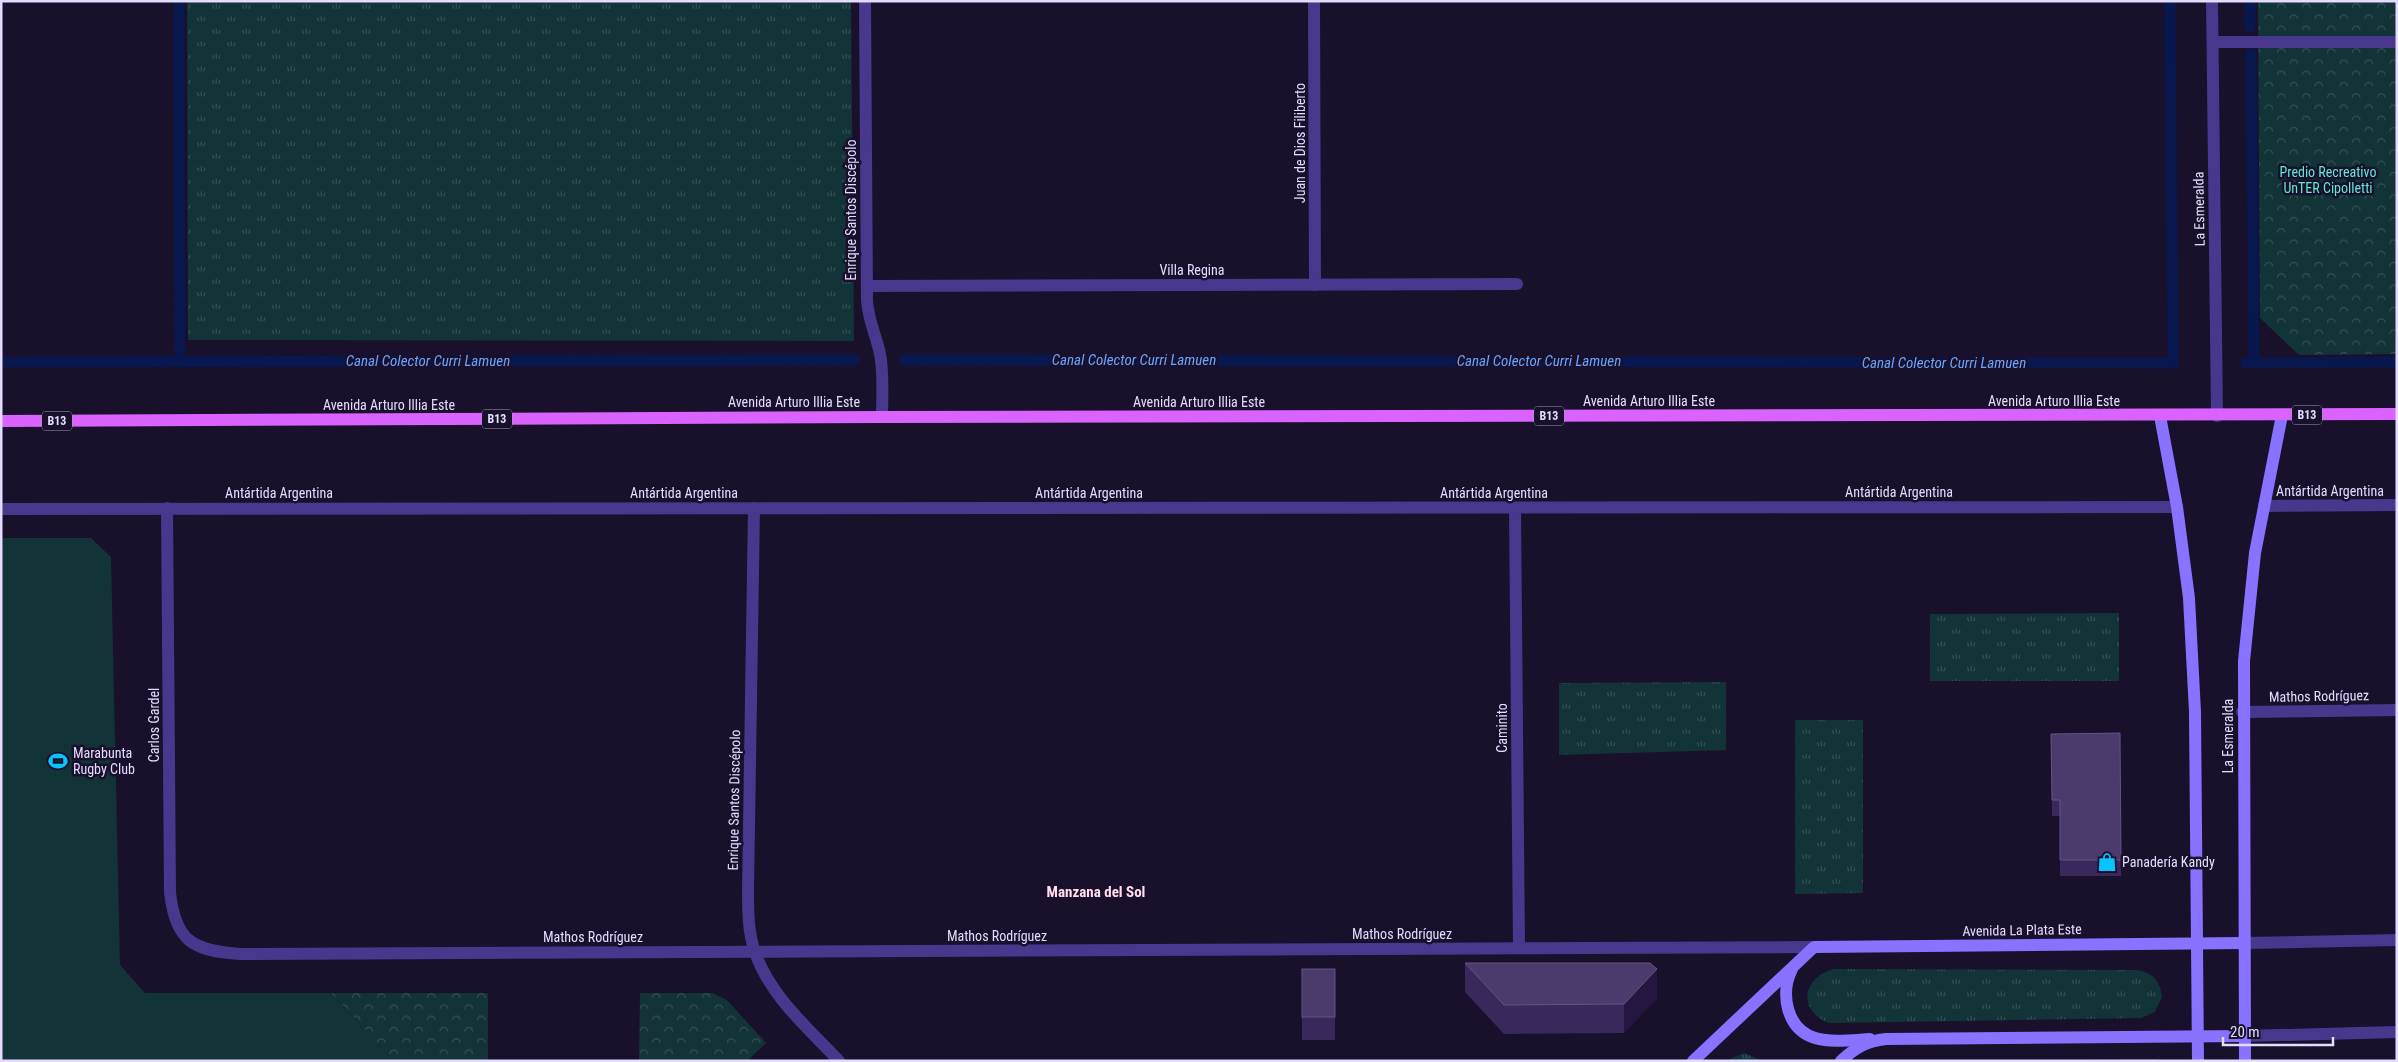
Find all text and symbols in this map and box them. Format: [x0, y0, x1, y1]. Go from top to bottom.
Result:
street label: Juan de Dios Filiberto [1292, 83, 1308, 203]
street label: Enrique Santos Discépolo [843, 140, 859, 280]
park label: Predio Recreativo UnTER Cipolletti [2280, 164, 2377, 196]
street label: La Esmeralda [2190, 172, 2208, 246]
street label: Villa Regina [1159, 262, 1225, 278]
water label: Canal Colector Curri Lamuen [1052, 351, 1216, 369]
water label: Canal Colector Curri Lamuen [346, 352, 510, 370]
water label: Canal Colector Curri Lamuen [1457, 352, 1621, 370]
water label: Canal Colector Curri Lamuen [1862, 354, 2026, 372]
street label: Avenida Arturo Illia Este [1583, 393, 1715, 409]
street label: Avenida Arturo Illia Este [1988, 393, 2120, 409]
street label: Avenida Arturo Illia Este [728, 394, 860, 410]
street label: Avenida Arturo Illia Este [1133, 394, 1265, 410]
street label: Avenida Arturo Illia Este [323, 397, 455, 413]
road number: B13 [1534, 406, 1564, 426]
road number: B13 [2292, 406, 2322, 424]
road number: B13 [482, 409, 512, 428]
road number: B13 [42, 412, 72, 431]
street label: Antártida Argentina [2276, 483, 2384, 499]
street label: Antártida Argentina [1845, 484, 1953, 500]
street label: Antártida Argentina [225, 485, 333, 501]
street label: Antártida Argentina [630, 485, 738, 501]
street label: Antártida Argentina [1035, 485, 1143, 501]
street label: Antártida Argentina [1440, 485, 1548, 501]
street label: Mathos Rodríguez [2269, 687, 2369, 705]
street label: Carlos Gardel [146, 688, 162, 762]
street label: La Esmeralda [2220, 699, 2236, 773]
street label: Caminito [1494, 703, 1510, 753]
street label: Enrique Santos Discépolo [725, 729, 743, 871]
place label: Marabunta Rugby Club [73, 745, 135, 777]
sports icon: Marabunta Rugby Club [47, 750, 69, 772]
shop icon: Panadería Kandy [2096, 851, 2118, 873]
place label: Panadería Kandy [2122, 854, 2215, 870]
district label: Manzana del Sol [1047, 883, 1145, 901]
street label: Avenida La Plata Este [1962, 921, 2082, 939]
street label: Mathos Rodríguez [1352, 926, 1452, 942]
street label: Mathos Rodríguez [947, 928, 1047, 944]
street label: Mathos Rodríguez [543, 929, 643, 945]
scale bar [2223, 1014, 2333, 1046]
text: 20 m [2230, 1023, 2260, 1041]

